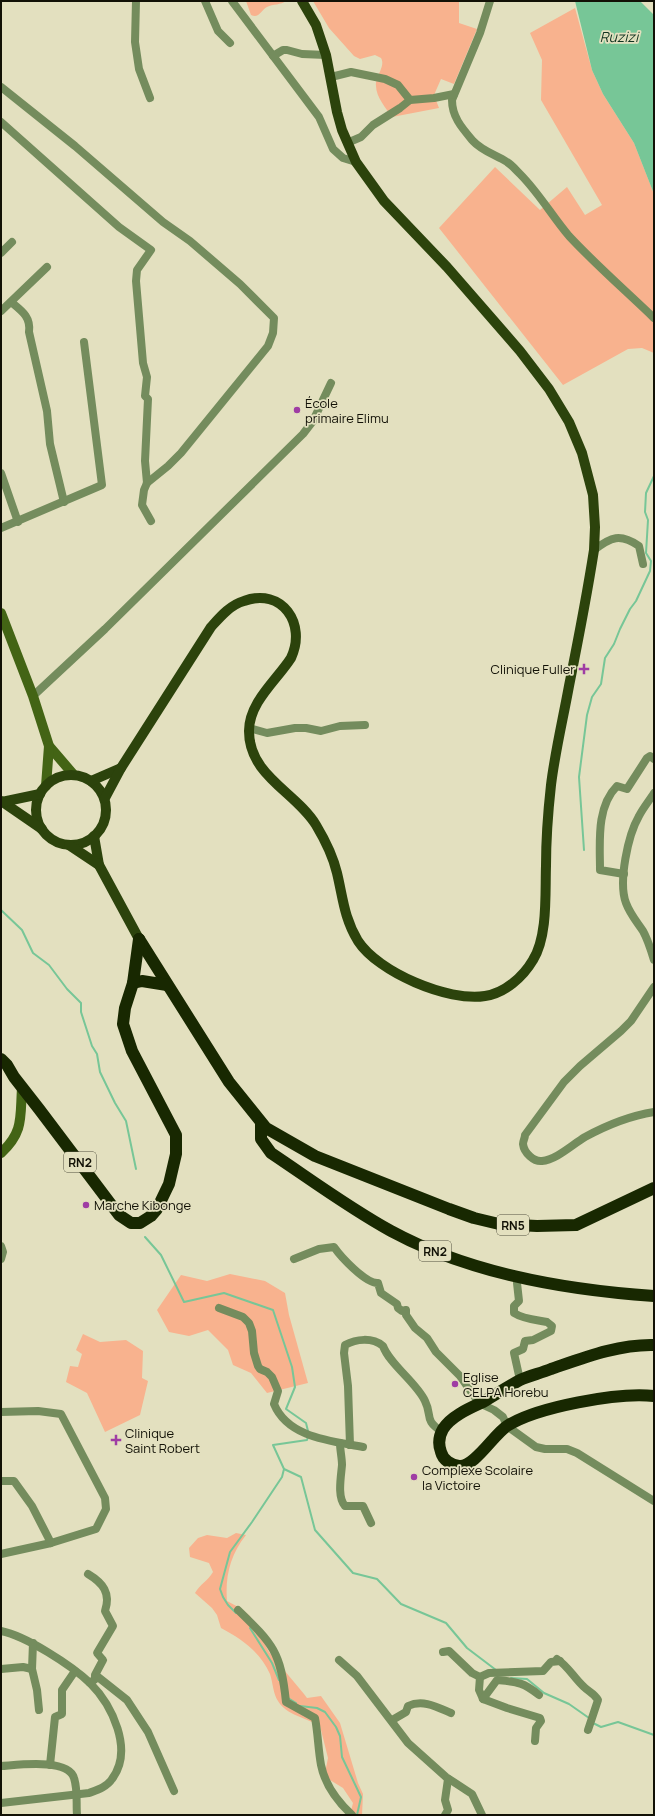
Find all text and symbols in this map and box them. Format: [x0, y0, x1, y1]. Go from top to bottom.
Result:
water label: Ruzizi [600, 27, 640, 46]
place label: École primaire Elimu [305, 394, 389, 427]
marker: École primaire Elimu [292, 405, 302, 415]
place label: Clinique Fuller [491, 660, 575, 678]
marker: Clinique Fuller [578, 663, 590, 675]
road number: RN2 [64, 1152, 96, 1172]
place label: Marche Kibonge [94, 1196, 191, 1214]
marker: Marche Kibonge [81, 1200, 91, 1210]
road number: RN5 [497, 1215, 529, 1235]
road number: RN2 [419, 1241, 451, 1261]
place label: Eglise CELPA Horebu [463, 1368, 549, 1401]
marker: Eglise CELPA Horebu [450, 1379, 460, 1389]
place label: Clinique Saint Robert [125, 1424, 200, 1457]
marker: Clinique Saint Robert [110, 1434, 122, 1446]
place label: Complexe Scolaire la Victoire [422, 1461, 533, 1494]
marker: Complexe Scolaire la Victoire [409, 1472, 419, 1482]

